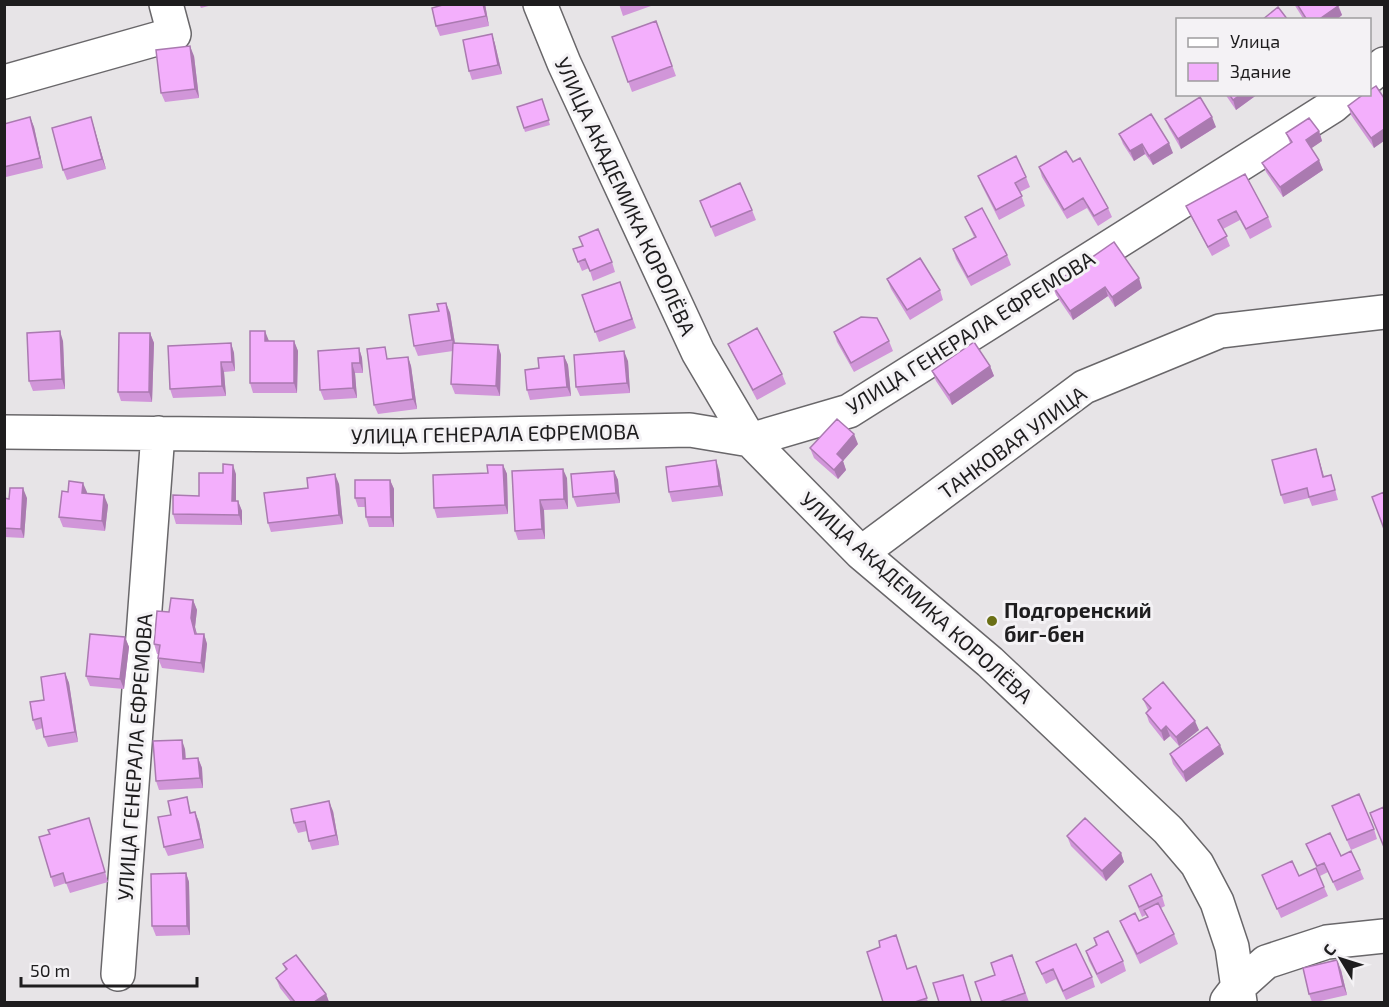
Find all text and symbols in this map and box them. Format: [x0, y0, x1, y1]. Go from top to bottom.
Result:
legend [1176, 18, 1371, 96]
text: Улица [1230, 30, 1280, 52]
street label: УЛИЦА АКАДЕМИКА КОРОЛЁВА [550, 53, 702, 339]
text: Здание [1230, 60, 1291, 82]
street label: УЛИЦА ГЕНЕРАЛА ЕФРЕМОВА [841, 245, 1099, 419]
street label: ТАНКОВАЯ УЛИЦА [933, 380, 1091, 504]
street label: УЛИЦА ГЕНЕРАЛА ЕФРЕМОВА [351, 418, 639, 448]
street label: УЛИЦА АКАДЕМИКА КОРОЛЁВА [796, 486, 1038, 708]
place label: Подгоренский биг-бен [1004, 597, 1152, 646]
street label: УЛИЦА ГЕНЕРАЛА ЕФРЕМОВА [111, 612, 157, 902]
marker: Подгоренский биг-бен [985, 614, 999, 628]
north arrow [1311, 929, 1371, 989]
text: С [1318, 940, 1339, 959]
scale bar [21, 950, 196, 988]
text: 50 m [30, 959, 70, 981]

